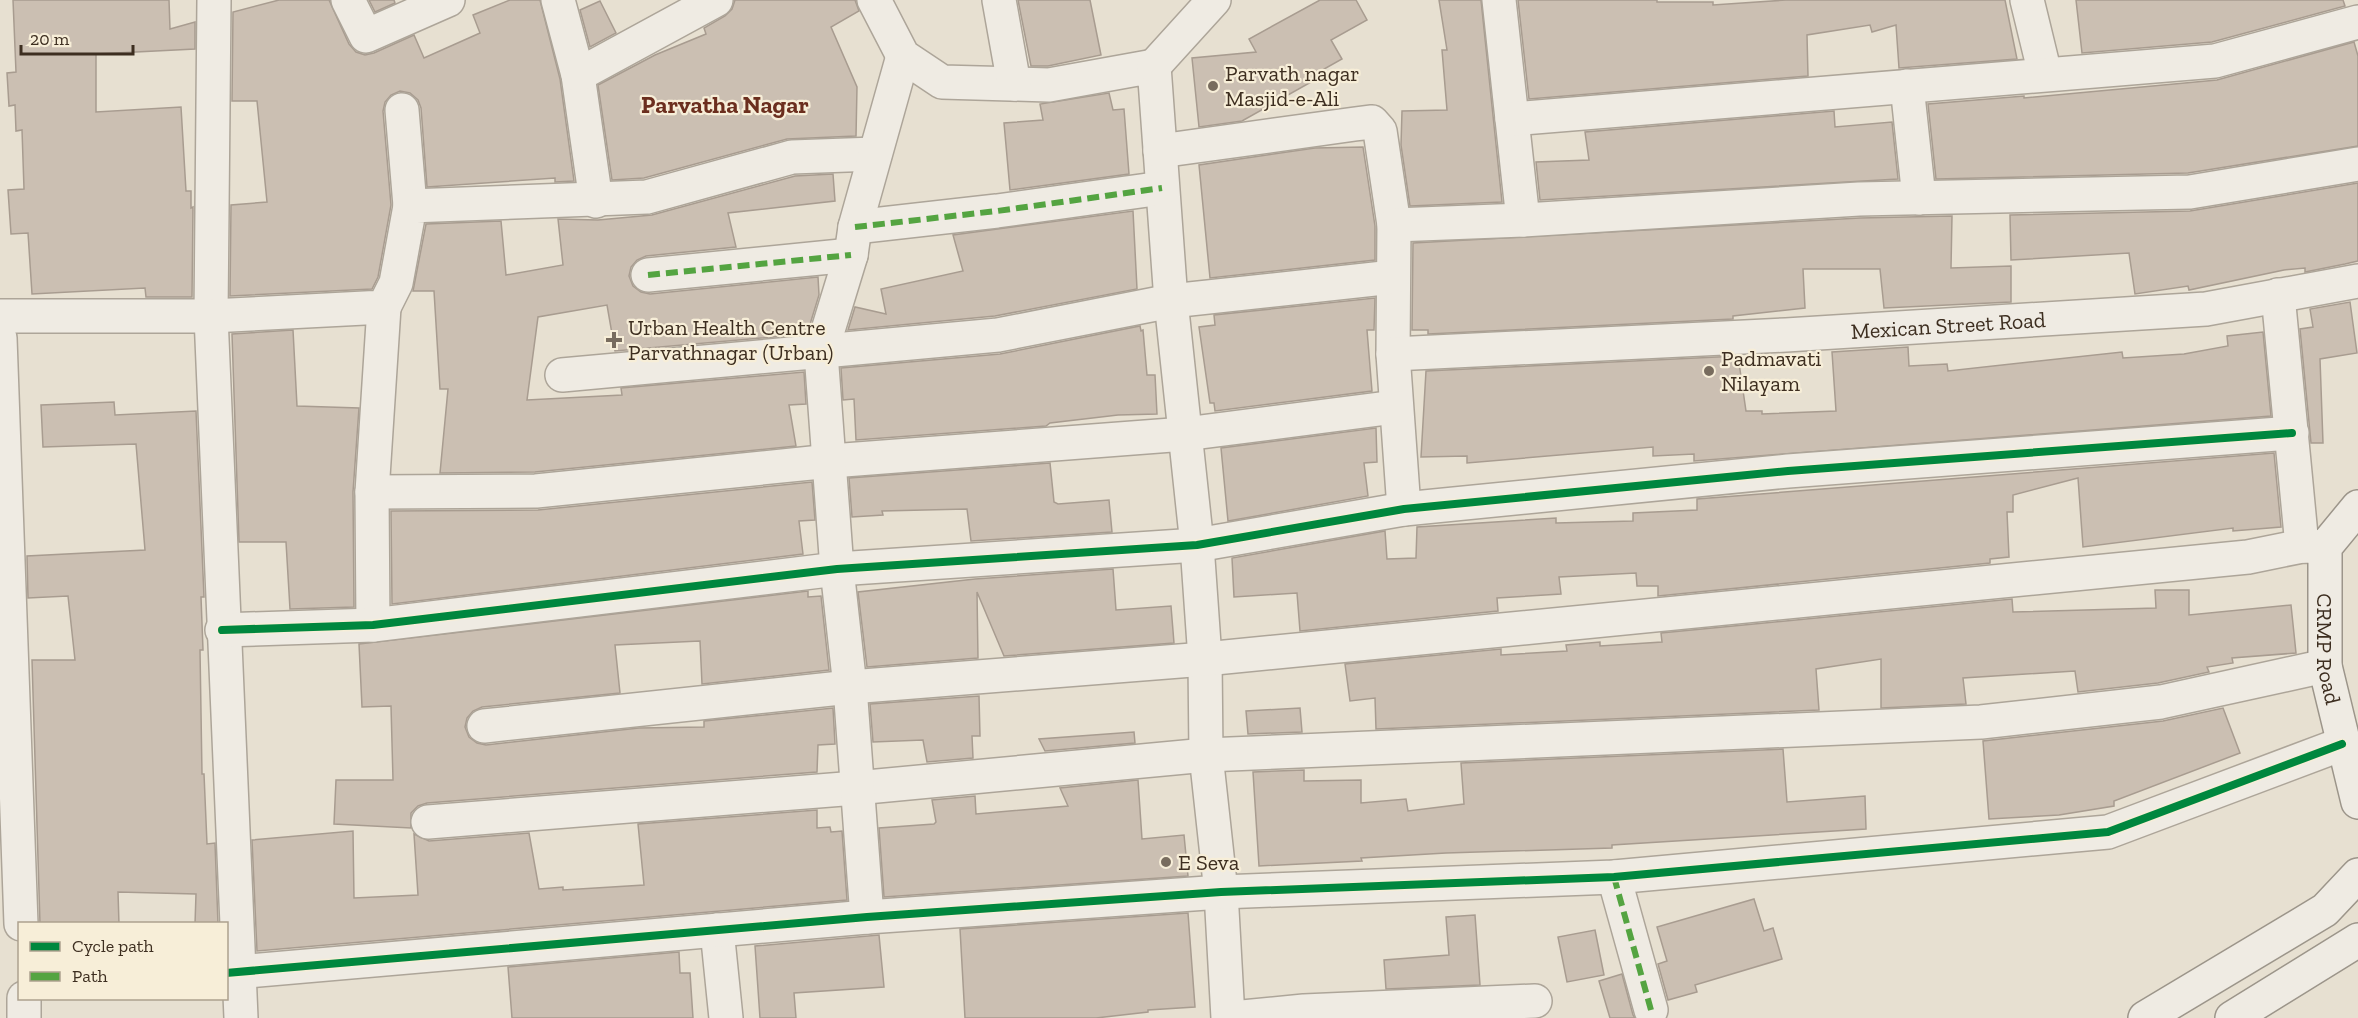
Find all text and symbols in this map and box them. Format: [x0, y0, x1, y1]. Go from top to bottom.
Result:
scale bar [21, 18, 134, 56]
text: 20 m [30, 28, 70, 50]
place label: Parvath nagar Masjid-e-Ali [1225, 60, 1360, 112]
marker: Parvath nagar Masjid-e-Ali [1206, 79, 1220, 93]
district label: Parvatha Nagar [641, 90, 809, 119]
street label: Mexican Street Road [1850, 305, 2047, 344]
place label: Urban Health Centre Parvathnagar (Urban) [628, 314, 833, 366]
marker: Urban Health Centre Parvathnagar (Urban) [605, 331, 623, 349]
place label: Padmavati Nilayam [1721, 345, 1822, 397]
marker: Padmavati Nilayam [1702, 364, 1716, 378]
street label: CRMP Road [2312, 593, 2347, 707]
place label: E Seva [1178, 849, 1240, 876]
marker: E Seva [1159, 855, 1173, 869]
legend [18, 922, 228, 1000]
text: Cycle path [72, 935, 154, 957]
text: Path [72, 965, 108, 987]

